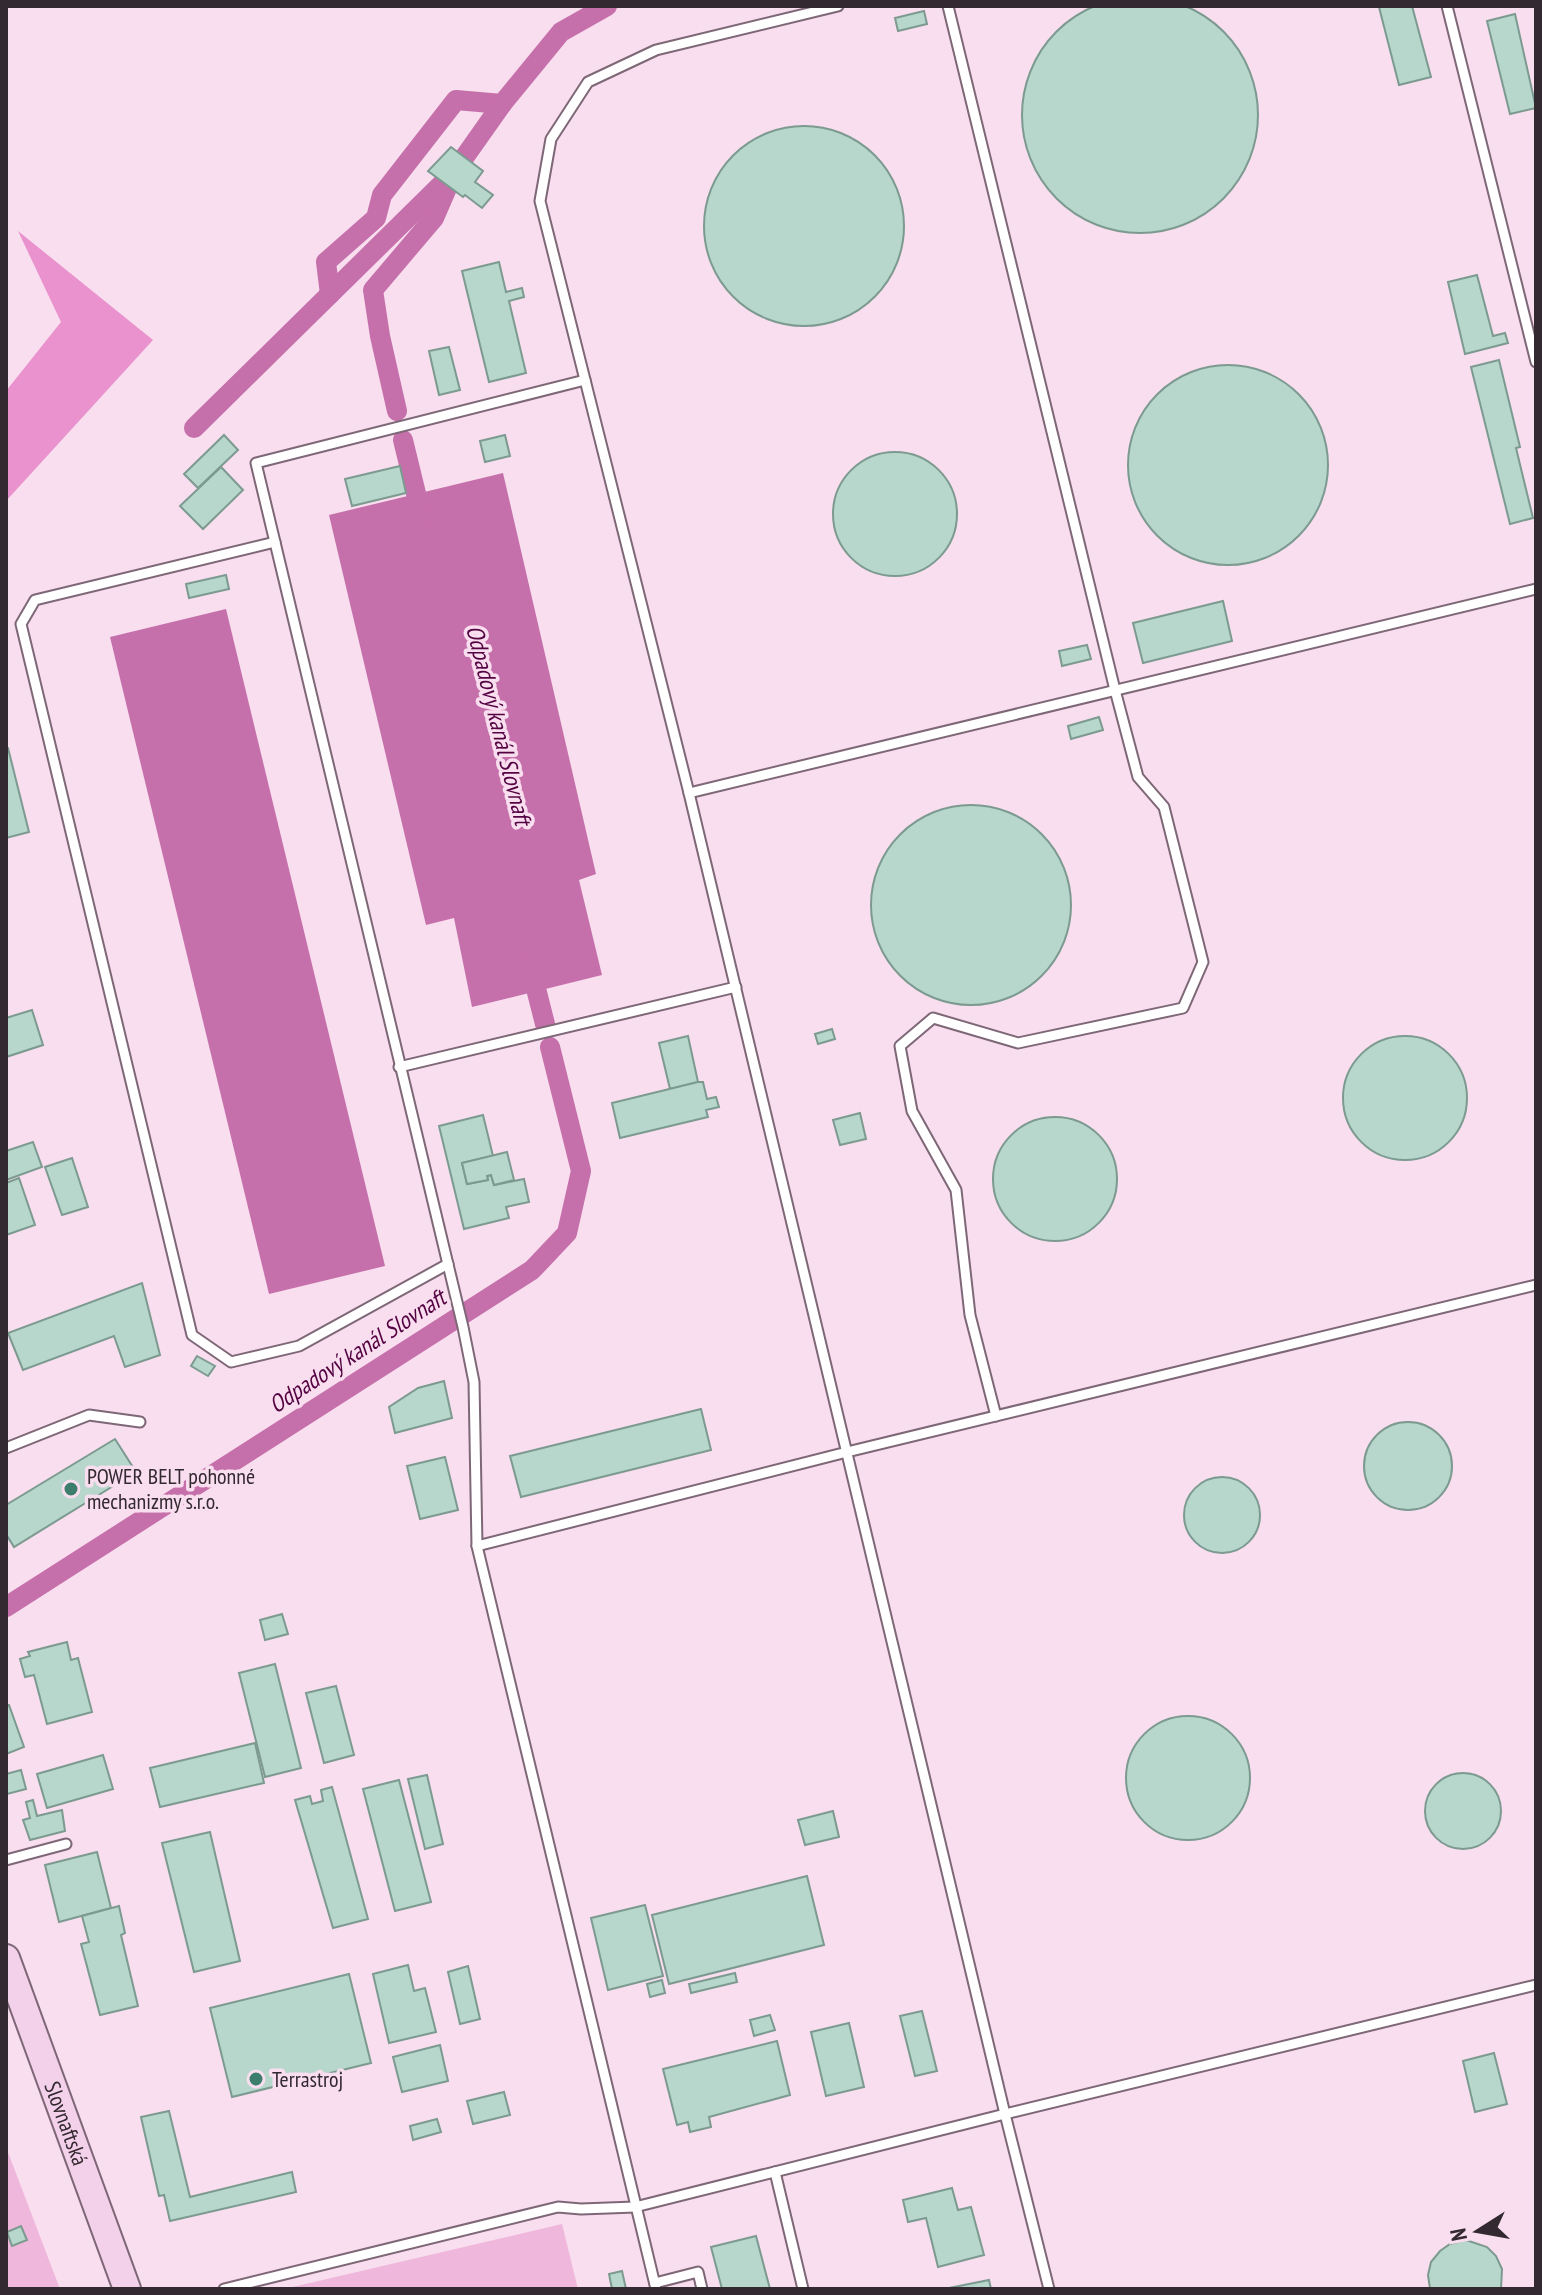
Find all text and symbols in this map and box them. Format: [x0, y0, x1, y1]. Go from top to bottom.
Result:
water label: Odpadový kanál Slovnaft [459, 622, 539, 830]
water label: Odpadový kanál Slovnaft [263, 1281, 453, 1420]
place label: POWER BELT pohonné mechanizmy s.r.o. [87, 1462, 255, 1515]
marker: POWER BELT pohonné mechanizmy s.r.o. [62, 1480, 80, 1498]
place label: Terrastroj [272, 2065, 343, 2093]
marker: Terrastroj [247, 2070, 265, 2088]
street label: Slovnaftská [38, 2078, 95, 2169]
north arrow [1438, 2191, 1518, 2271]
text: N [1443, 2226, 1473, 2243]

